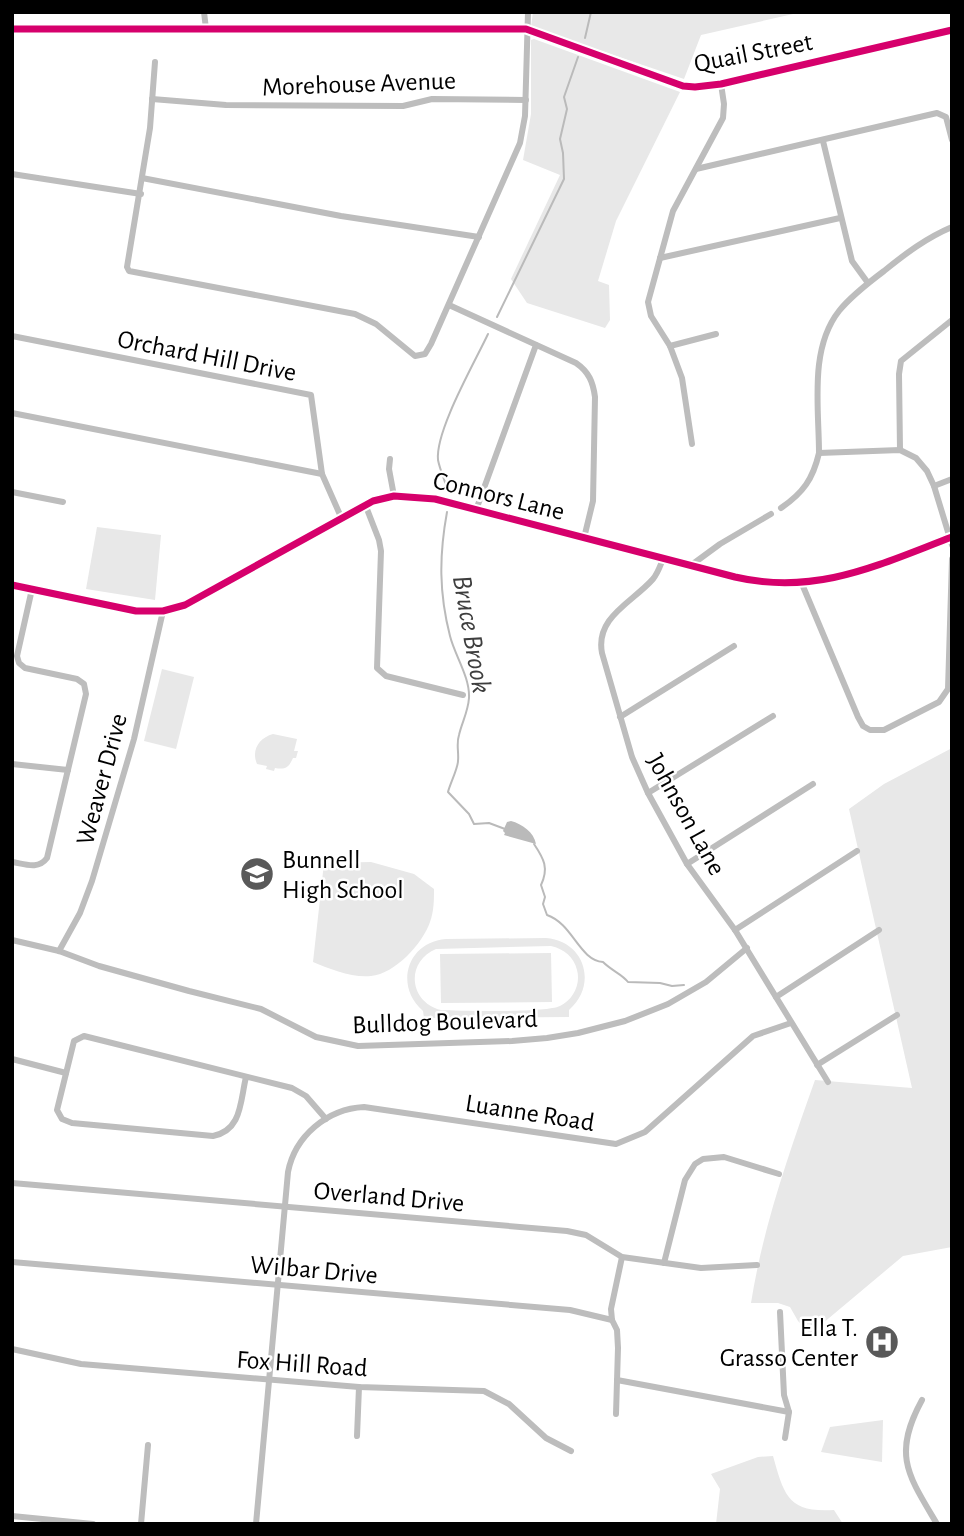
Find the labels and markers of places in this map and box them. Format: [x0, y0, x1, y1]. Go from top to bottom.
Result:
place label: Bunnell High School [282, 847, 404, 903]
school or university icon: Bunnell High School [238, 855, 276, 893]
place label: Ella T. Grasso Center [720, 1315, 859, 1371]
hospital icon: Ella T. Grasso Center [863, 1323, 901, 1361]

